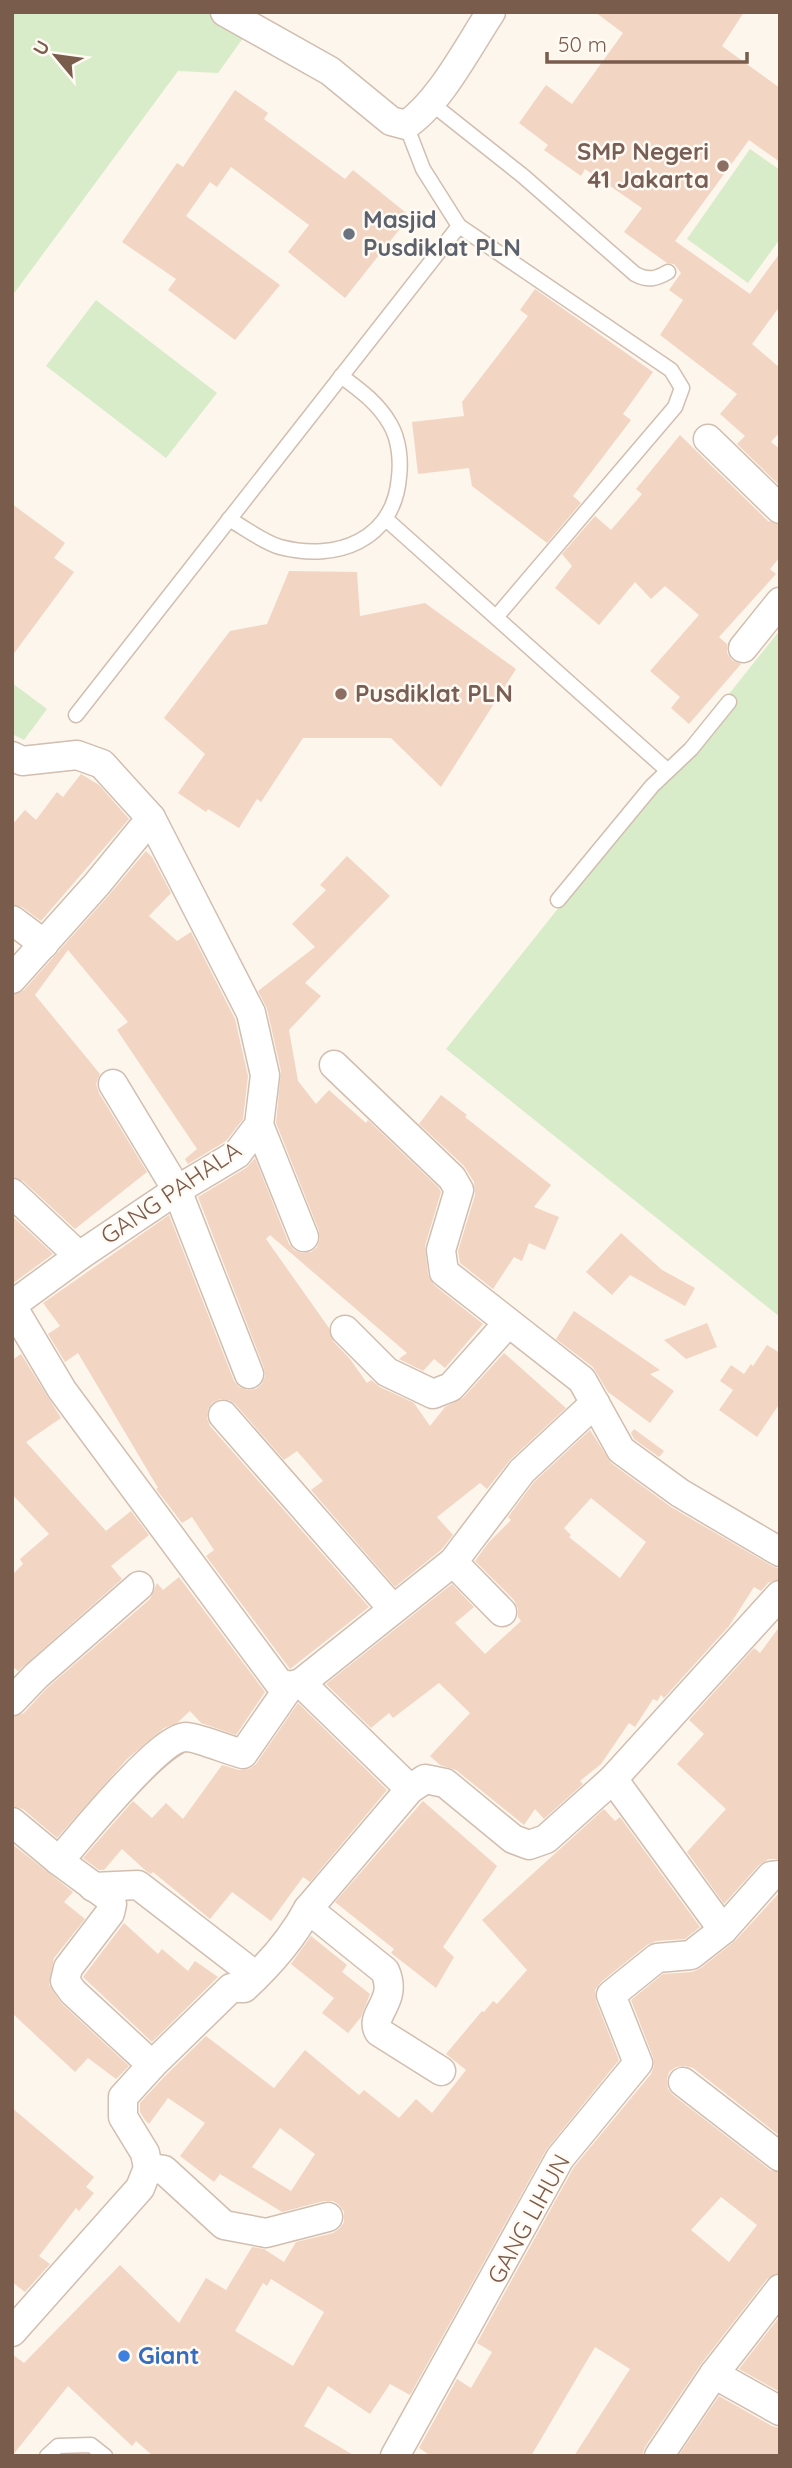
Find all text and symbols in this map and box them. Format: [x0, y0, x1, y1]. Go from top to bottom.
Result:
north arrow [21, 21, 91, 91]
scale bar [547, 21, 746, 65]
text: 50 m [558, 31, 607, 57]
text: U [27, 36, 55, 59]
place label: SMP Negeri 41 Jakarta [577, 136, 709, 194]
marker: SMP Negeri 41 Jakarta [715, 158, 731, 174]
place label: Masjid Pusdiklat PLN [363, 204, 521, 262]
marker: Masjid Pusdiklat PLN [341, 226, 357, 242]
place label: Pusdiklat PLN [355, 678, 513, 708]
marker: Pusdiklat PLN [333, 686, 349, 702]
street label: GANG PAHALA [95, 1134, 246, 1250]
street label: GANG LIHUN [480, 2148, 576, 2289]
place label: Giant [138, 2340, 200, 2370]
marker: Giant [116, 2348, 132, 2364]

